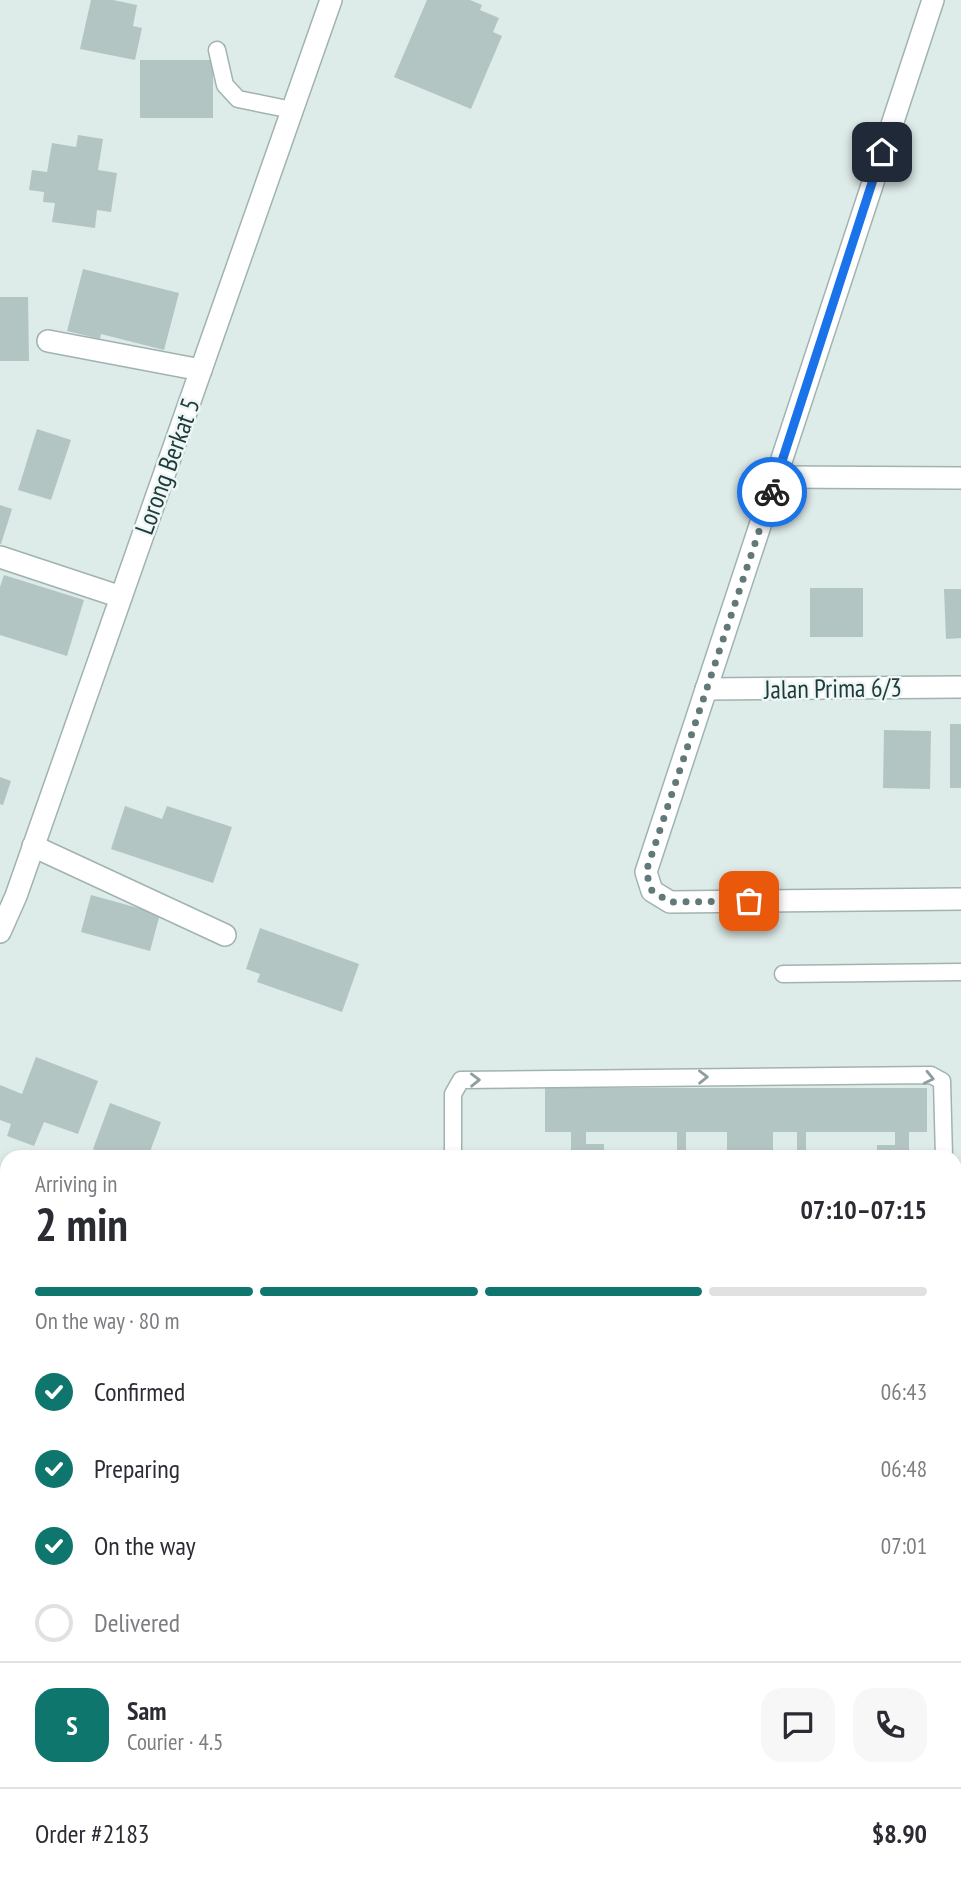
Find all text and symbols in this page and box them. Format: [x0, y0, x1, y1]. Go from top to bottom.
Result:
pin [852, 122, 912, 182]
icon: home [863, 133, 901, 171]
street label: Lorong Berkat 5 [127, 393, 207, 539]
courier [737, 457, 807, 527]
icon: bike [753, 473, 791, 511]
street label: Jalan Prima 6/3 [763, 670, 902, 706]
pin [719, 871, 779, 931]
icon: bag [730, 882, 768, 920]
one-way arrow [698, 1069, 708, 1085]
one-way arrow [923, 1070, 935, 1084]
one-way arrow [470, 1072, 481, 1088]
text: Arriving in [35, 1169, 117, 1198]
text: 07:10–07:15 [800, 1193, 927, 1226]
text: 2 min [35, 1194, 128, 1254]
text: On the way · 80 m [35, 1306, 179, 1335]
icon: check [35, 1373, 73, 1411]
text: Confirmed [94, 1375, 185, 1408]
text: 06:43 [881, 1377, 927, 1406]
icon: check [35, 1450, 73, 1488]
text: Preparing [94, 1452, 180, 1485]
text: 06:48 [881, 1454, 927, 1483]
icon: check [35, 1527, 73, 1565]
text: On the way [94, 1529, 196, 1562]
text: 07:01 [881, 1531, 927, 1560]
text: Delivered [94, 1606, 180, 1639]
button: chat [761, 1688, 835, 1762]
button: phone [853, 1688, 927, 1762]
text: Sam [127, 1694, 166, 1727]
text: S [66, 1709, 78, 1742]
text: Courier · 4.5 [127, 1727, 223, 1756]
text: Order #2183 [35, 1817, 150, 1850]
text: $8.90 [872, 1817, 927, 1850]

